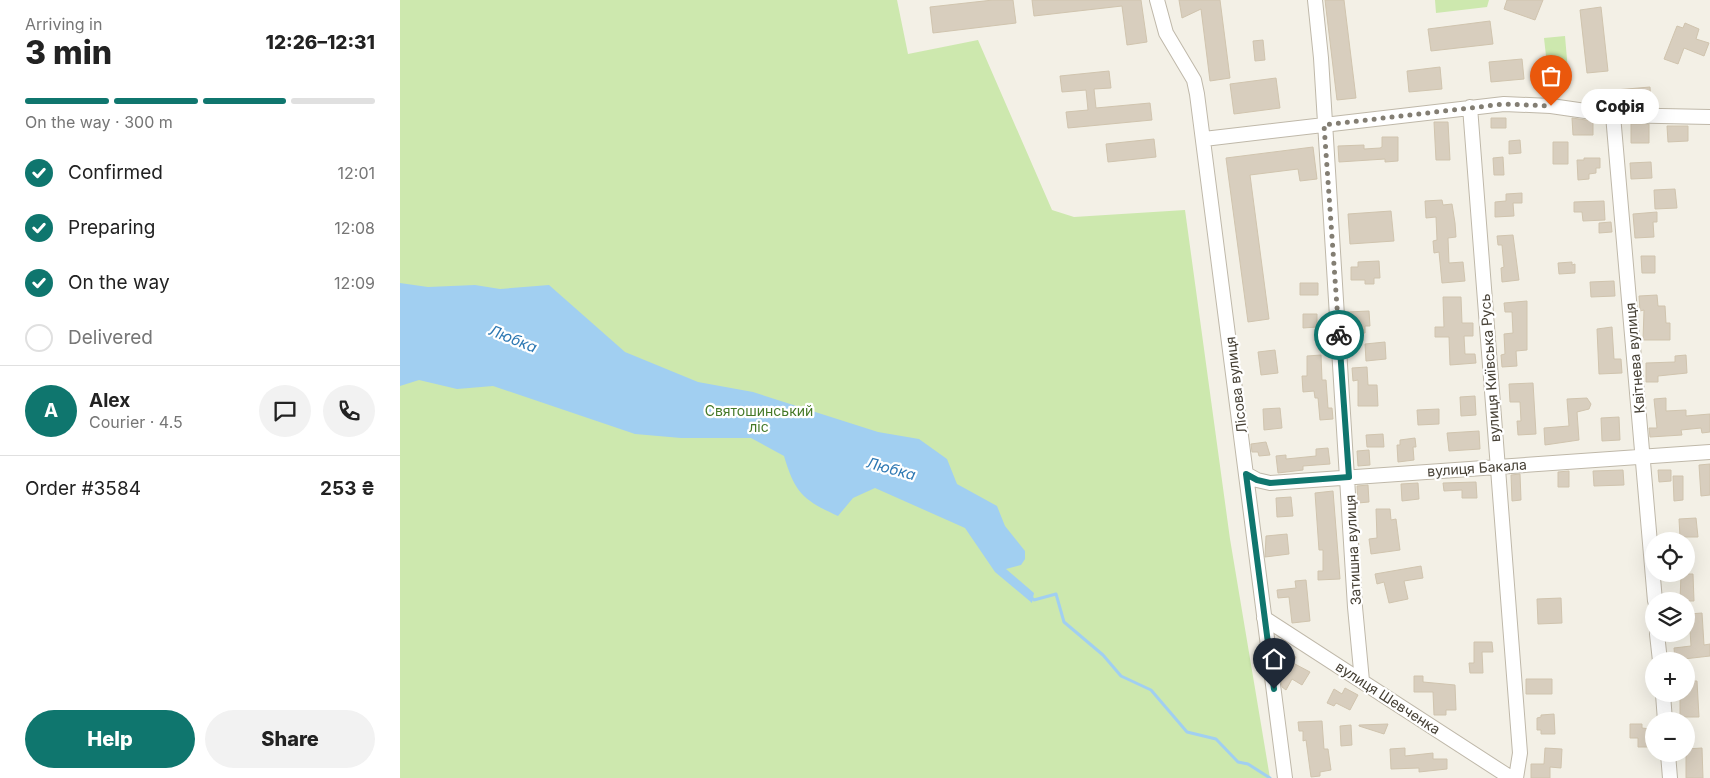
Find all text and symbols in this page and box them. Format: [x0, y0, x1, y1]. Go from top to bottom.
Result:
text: Arriving in [25, 14, 102, 34]
text: 12:26–12:31 [266, 31, 375, 54]
text: 3 min [25, 33, 112, 72]
pin [1530, 55, 1572, 106]
icon: bag [1537, 62, 1565, 90]
callout: Софія [1581, 88, 1658, 124]
text: Софія [1596, 96, 1644, 116]
text: On the way · 300 m [25, 112, 173, 132]
icon: check [25, 159, 53, 187]
text: Confirmed [68, 161, 163, 184]
text: 12:01 [338, 163, 375, 183]
icon: check [25, 214, 53, 242]
text: Preparing [68, 216, 155, 239]
text: 12:08 [334, 218, 375, 238]
icon: check [25, 269, 53, 297]
text: On the way [68, 271, 170, 294]
text: 12:09 [334, 273, 375, 293]
street label: вулиця Київська Русь [1476, 293, 1503, 443]
street label: Квітнева вулиця [1621, 302, 1648, 414]
courier [1314, 310, 1364, 360]
water label: Любка [486, 320, 540, 357]
icon: bike [1325, 321, 1353, 349]
text: Delivered [68, 326, 153, 349]
street label: Лісова вулиця [1221, 336, 1250, 435]
button: chat [259, 385, 311, 437]
button: phone [323, 385, 375, 437]
text: Alex [89, 389, 130, 412]
text: A [44, 399, 58, 422]
park label: Святошинський ліс [705, 402, 813, 435]
text: Courier · 4.5 [89, 412, 183, 432]
water label: Любка [864, 453, 918, 484]
street label: вулиця Бакала [1427, 456, 1527, 479]
text: Order #3584 [25, 477, 141, 500]
text: 253 ₴ [320, 477, 375, 500]
street label: Затишна вулиця [1341, 494, 1364, 606]
map controls [1645, 532, 1695, 762]
button: locate [1645, 532, 1695, 582]
button: layers [1645, 592, 1695, 642]
pin [1253, 638, 1295, 689]
icon: home [1260, 645, 1288, 673]
button: + [1645, 652, 1695, 702]
street label: вулиця Шевченка [1333, 658, 1444, 738]
button: Help [25, 710, 195, 768]
button: Share [205, 710, 375, 768]
button: − [1645, 712, 1695, 762]

